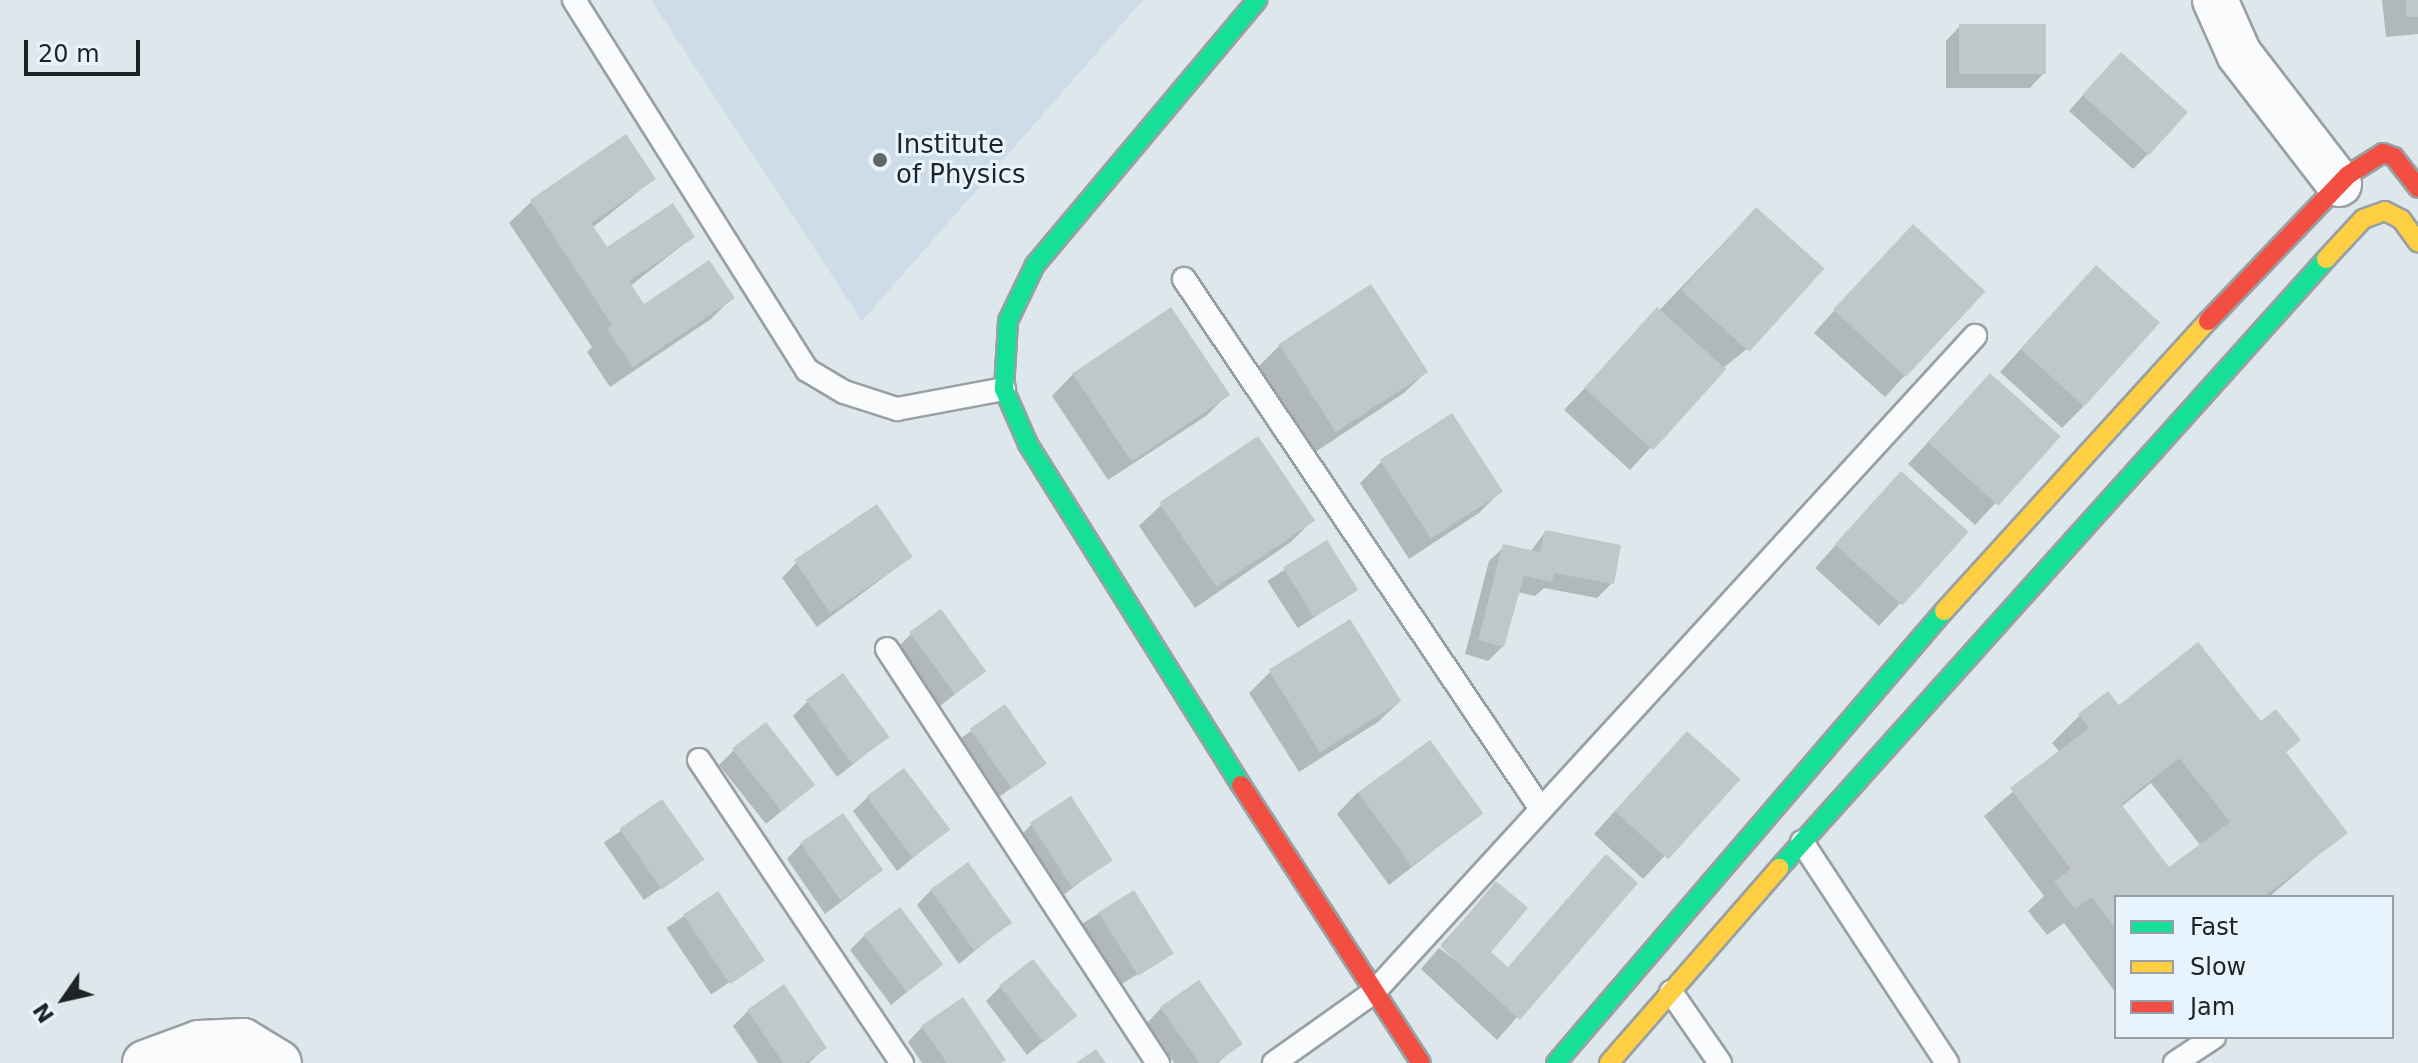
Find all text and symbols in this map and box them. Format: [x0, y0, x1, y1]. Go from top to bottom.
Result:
scale bar [28, 24, 144, 74]
text: 20 m [38, 40, 100, 68]
place label: Institute of Physics [896, 129, 1025, 190]
marker: Institute of Physics [871, 151, 889, 169]
legend [2114, 895, 2394, 1039]
text: Fast [2190, 913, 2238, 941]
text: Slow [2190, 953, 2246, 981]
north arrow [24, 959, 104, 1039]
text: Jam [2190, 993, 2235, 1021]
text: N [28, 998, 59, 1027]

